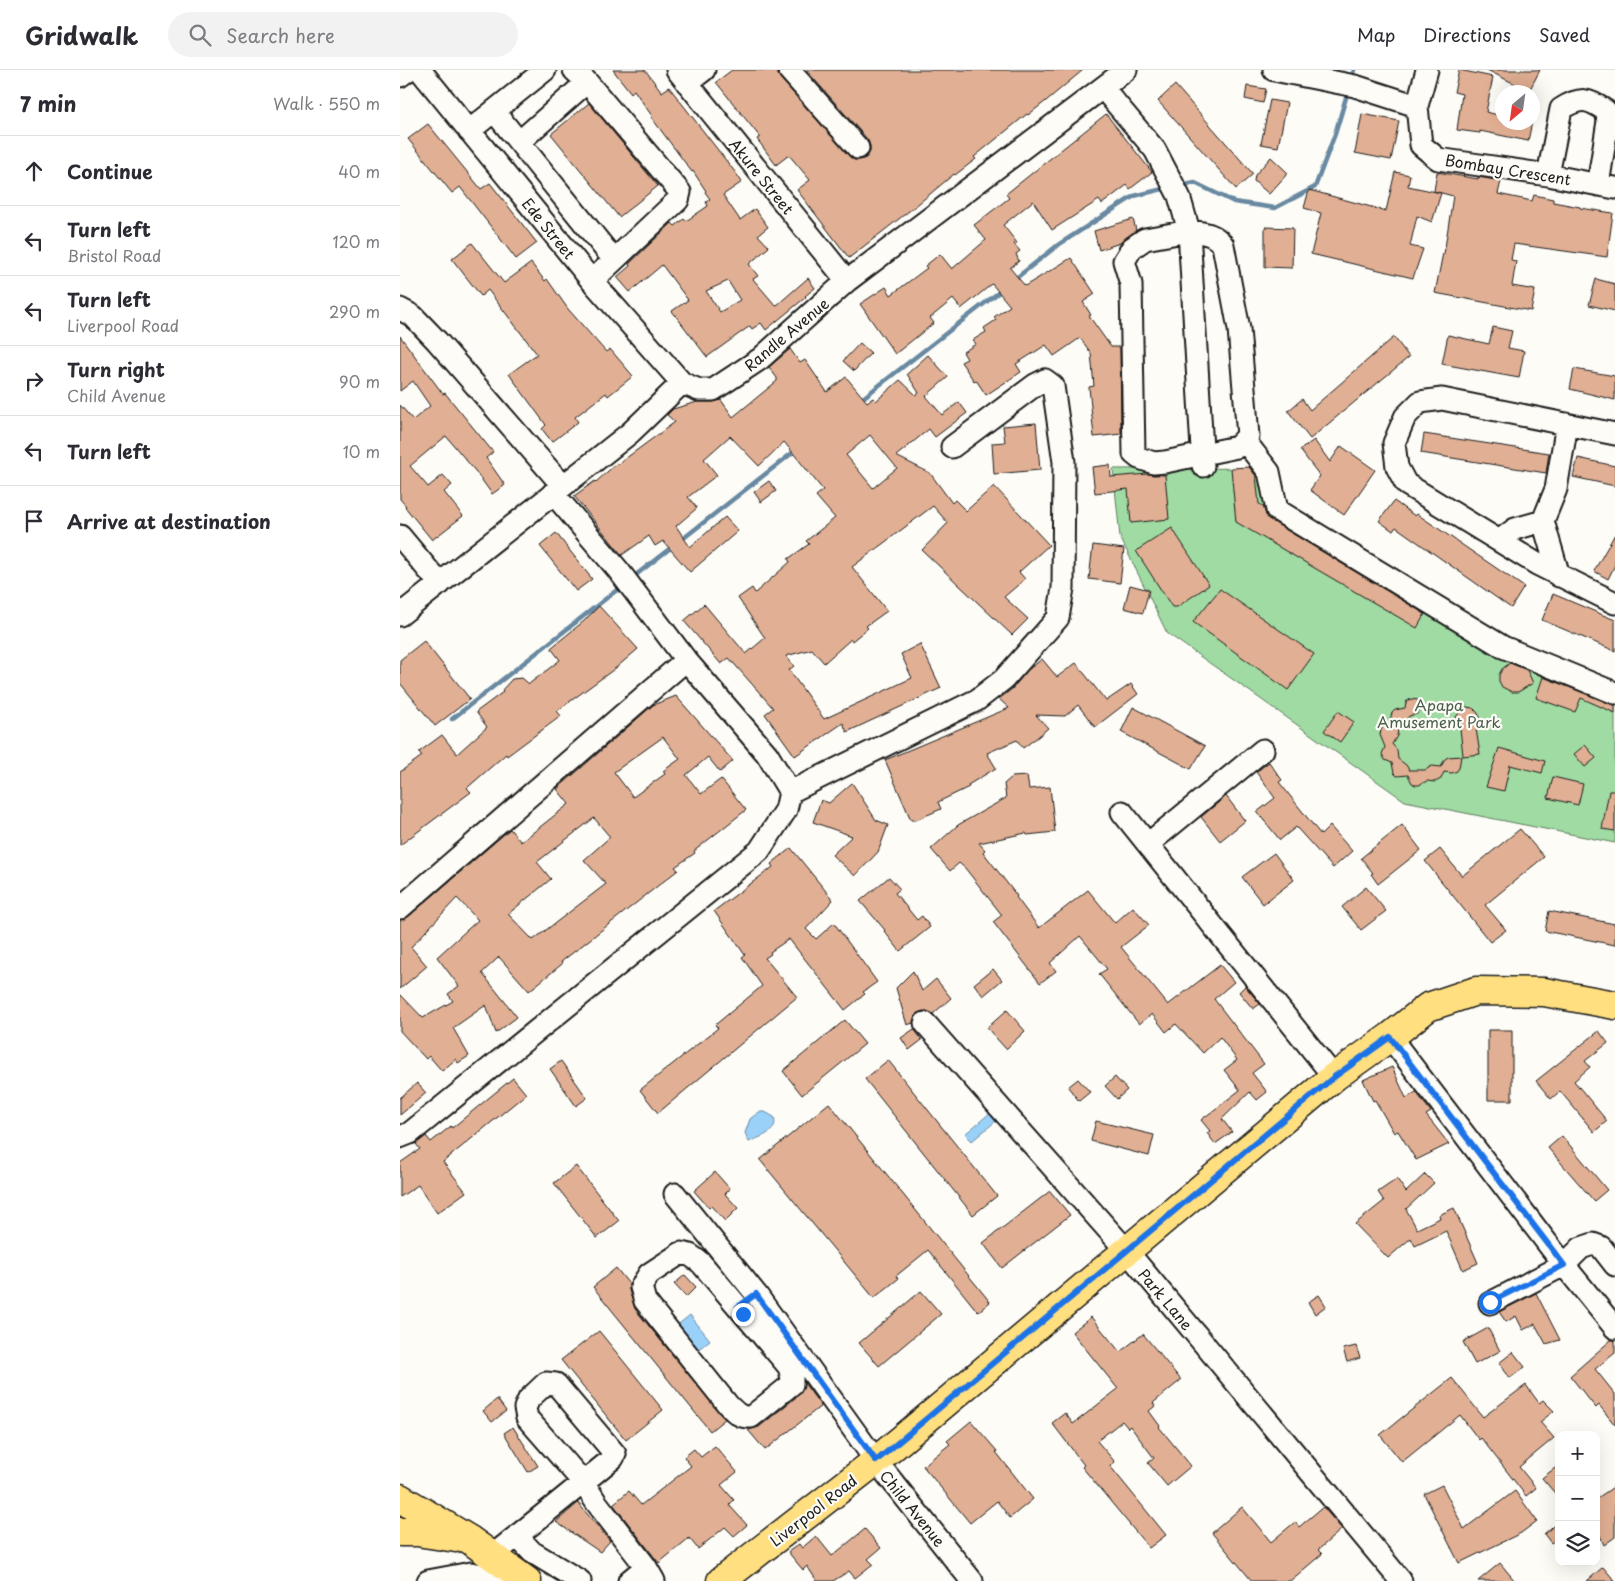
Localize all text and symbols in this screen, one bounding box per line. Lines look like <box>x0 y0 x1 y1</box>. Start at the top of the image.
search box <box>168 12 518 57</box>
text: Gridwalk <box>25 17 138 53</box>
icon: search <box>186 21 214 49</box>
text: Search here <box>226 21 335 49</box>
text: Map <box>1357 21 1395 48</box>
text: Directions <box>1423 21 1511 48</box>
text: Saved <box>1539 21 1590 48</box>
north arrow <box>1495 85 1540 130</box>
text: 7 min <box>20 87 76 119</box>
text: Walk · 550 m <box>273 91 380 115</box>
street label: Akure Street <box>724 133 800 219</box>
street label: Bombay Crescent <box>1443 148 1573 190</box>
icon: ahead <box>20 157 48 185</box>
text: Continue <box>67 157 153 185</box>
text: 40 m <box>338 159 380 183</box>
street label: Ede Street <box>517 192 581 264</box>
text: Turn left <box>67 215 151 243</box>
icon: left <box>20 227 48 255</box>
text: 120 m <box>333 229 380 253</box>
text: Bristol Road <box>67 243 161 267</box>
text: Turn left <box>67 285 151 313</box>
street label: Randle Avenue <box>739 292 833 376</box>
icon: left <box>20 297 48 325</box>
text: 290 m <box>329 299 380 323</box>
text: Liverpool Road <box>67 313 179 337</box>
text: Turn right <box>67 355 165 383</box>
icon: right <box>20 367 48 395</box>
text: 90 m <box>339 369 380 393</box>
text: Child Avenue <box>67 383 166 407</box>
icon: left <box>20 437 48 465</box>
text: Turn left <box>67 437 151 465</box>
text: 10 m <box>343 439 380 463</box>
icon: arrive <box>20 507 48 535</box>
text: Arrive at destination <box>67 507 271 535</box>
park label: Apapa Amusement Park <box>1377 693 1501 733</box>
street label: Park Lane <box>1133 1263 1199 1335</box>
route start <box>1479 1291 1502 1314</box>
route end <box>732 1303 755 1326</box>
map controls <box>1555 1431 1600 1566</box>
button: + <box>1555 1431 1600 1476</box>
street label: Child Avenue <box>875 1465 951 1551</box>
street label: Liverpool Road <box>764 1469 862 1551</box>
button: − <box>1555 1476 1600 1521</box>
button: layers <box>1555 1521 1600 1566</box>

